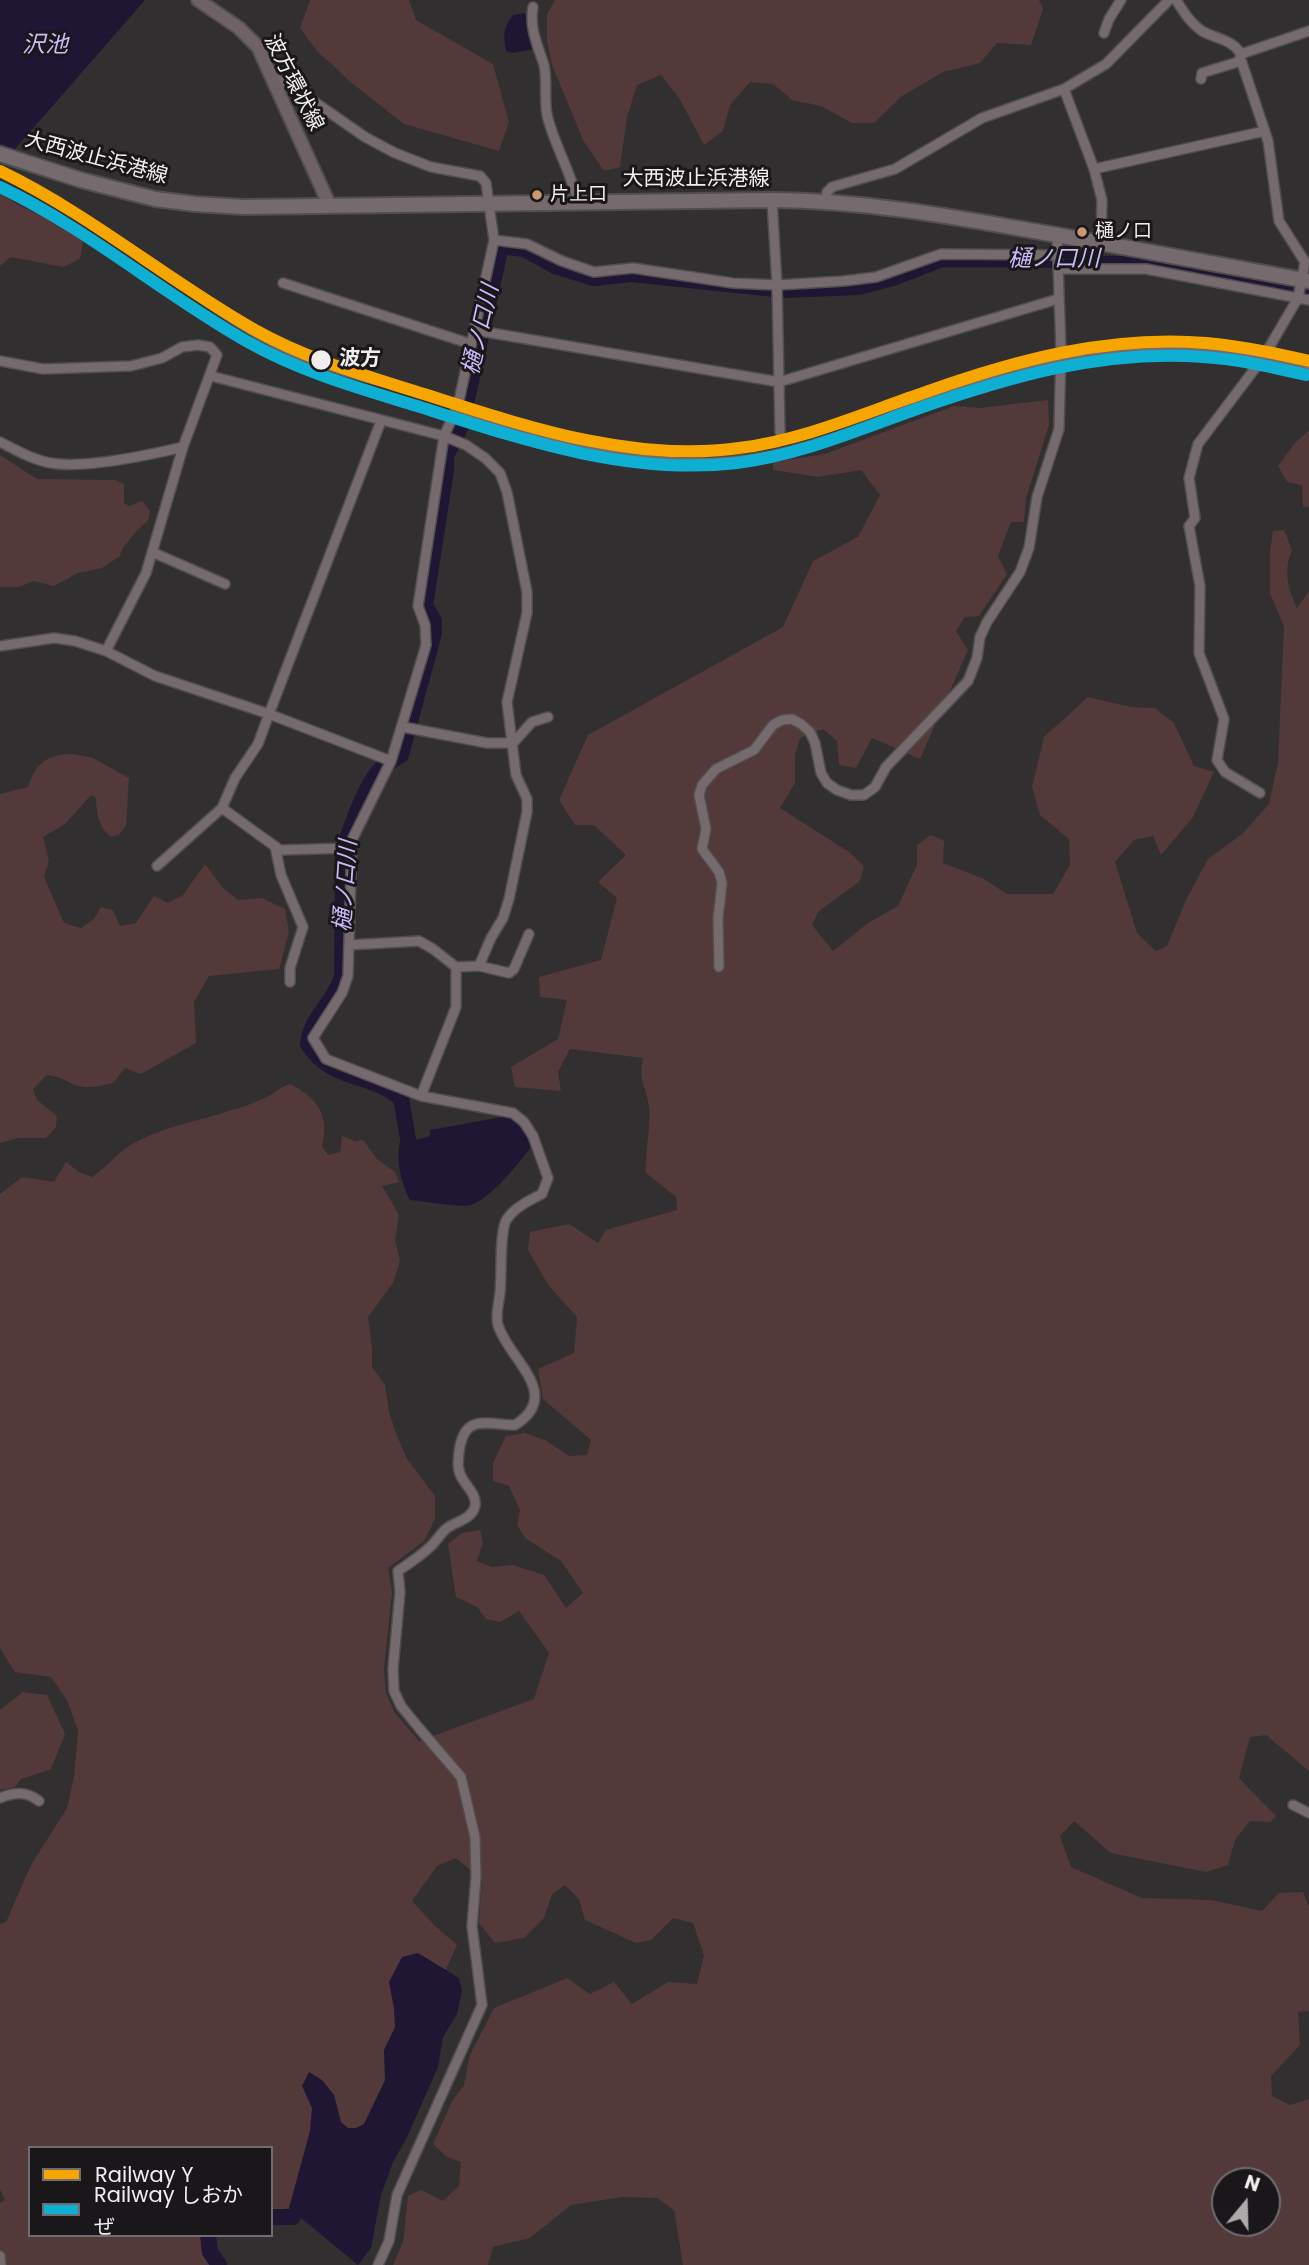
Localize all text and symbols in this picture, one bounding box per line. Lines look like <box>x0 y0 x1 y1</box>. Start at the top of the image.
street label: 波方環状線 <box>258 31 328 135</box>
water label: 沢池 <box>22 32 68 60</box>
street label: 大西波止浜港線 <box>22 128 170 190</box>
street label: 大西波止浜港線 <box>623 167 769 193</box>
place label: 片上口 <box>550 184 607 206</box>
marker: 片上口 <box>530 188 544 202</box>
place label: 樋ノ口 <box>1095 221 1152 243</box>
marker: 樋ノ口 <box>1075 225 1089 239</box>
water label: 樋ノ口川 <box>1008 246 1100 274</box>
water label: 樋ノ口川 <box>458 282 506 378</box>
place label: 波方 <box>339 347 381 373</box>
marker: 波方 <box>309 348 333 372</box>
water label: 樋ノ口川 <box>330 839 364 933</box>
legend <box>28 2146 273 2237</box>
text: Railway Y <box>95 2160 193 2189</box>
north arrow <box>1211 2167 1281 2237</box>
text: N <box>1241 2168 1263 2199</box>
text: Railway しおかぜ <box>94 2180 243 2241</box>

